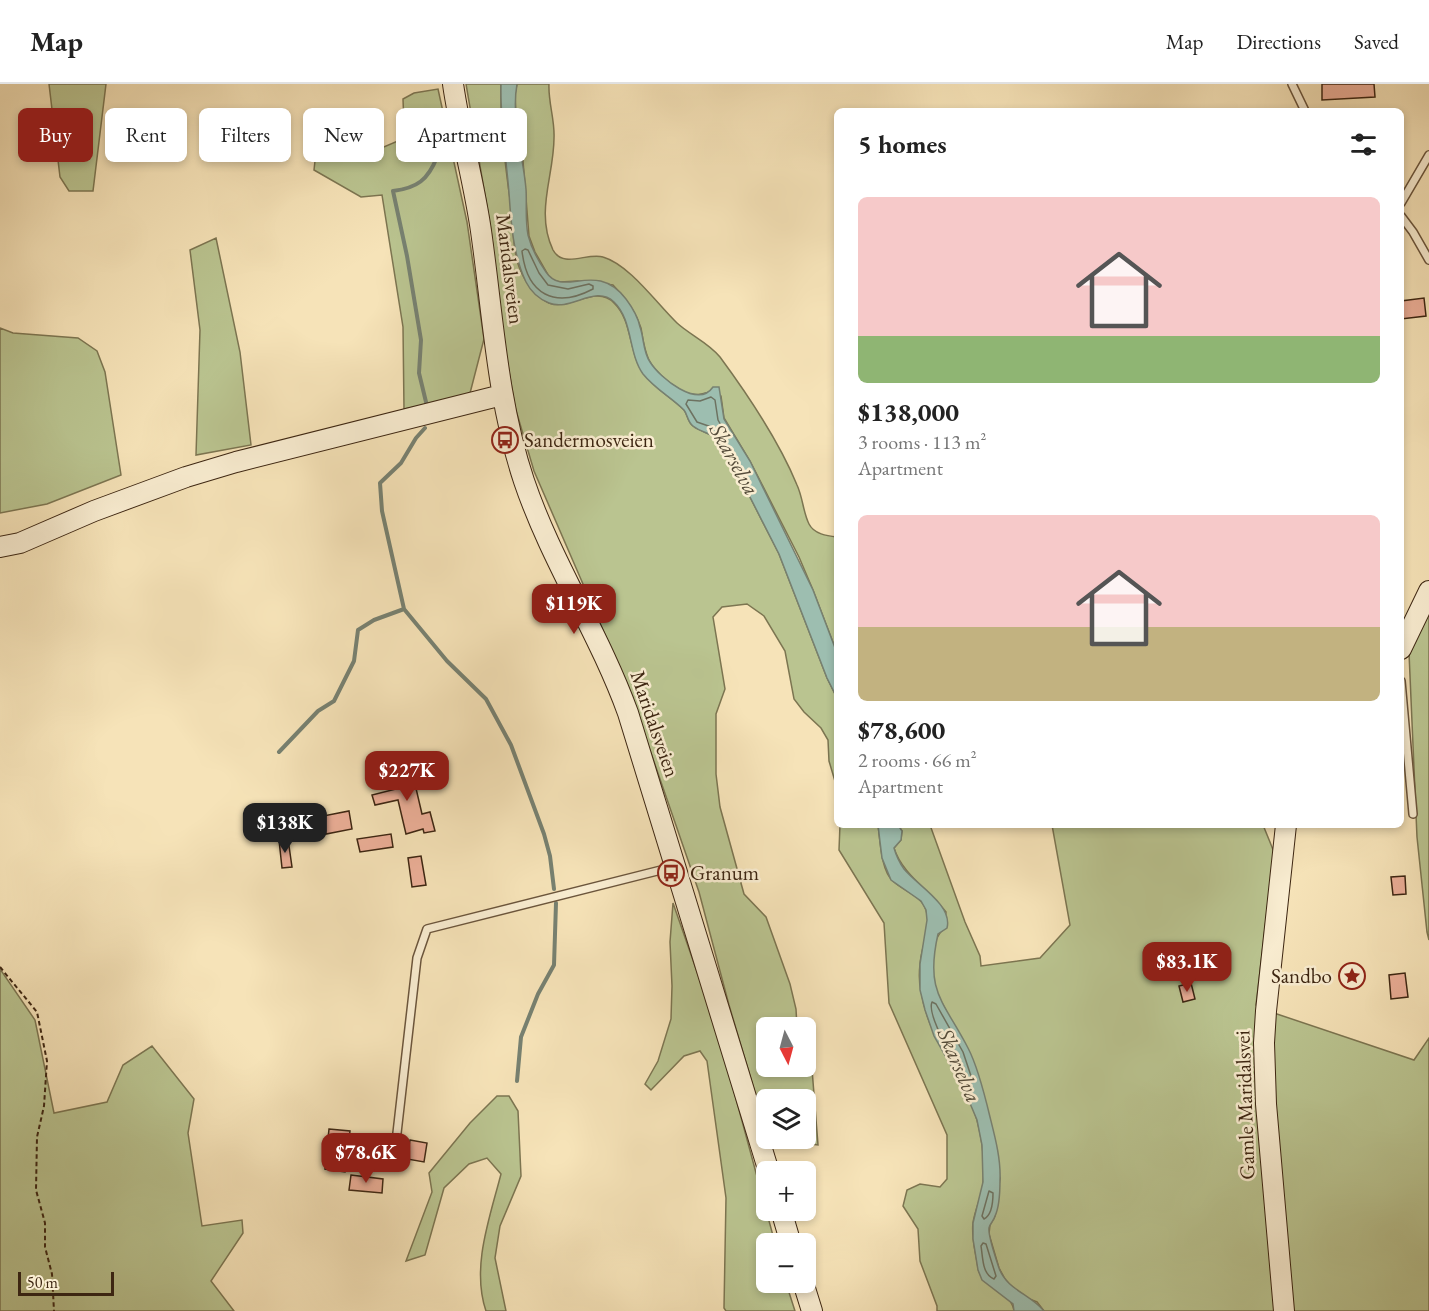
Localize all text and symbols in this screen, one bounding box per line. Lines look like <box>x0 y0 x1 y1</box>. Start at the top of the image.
text: Map <box>30 23 83 59</box>
text: Map <box>1166 28 1203 55</box>
text: Directions <box>1236 28 1321 55</box>
text: Saved <box>1354 28 1399 55</box>
chip: Buy <box>18 108 93 162</box>
chip: Rent <box>105 108 187 162</box>
chip: Filters <box>199 108 291 162</box>
chip: New <box>303 108 384 162</box>
chip: Apartment <box>396 108 527 162</box>
text: 5 homes <box>858 127 947 161</box>
icon: filters <box>1347 128 1380 161</box>
street label: Maridalsveien <box>490 212 531 326</box>
icon: home <box>1065 236 1173 344</box>
text: $138,000 <box>858 395 959 429</box>
water label: Skarselva <box>702 417 766 500</box>
bus stop icon: Sandermosveien <box>490 425 520 455</box>
place label: Sandermosveien <box>524 426 654 453</box>
text: 3 rooms · 113 m² <box>858 429 986 455</box>
text: Apartment <box>858 455 943 481</box>
icon: home <box>1065 554 1173 662</box>
pin: $119K <box>532 584 616 635</box>
text: $119K <box>546 590 602 616</box>
street label: Maridalsveien <box>625 667 686 781</box>
text: $78,600 <box>858 713 945 747</box>
text: 2 rooms · 66 m² <box>858 747 977 773</box>
pin: $227K <box>365 751 449 802</box>
text: $227K <box>379 757 435 783</box>
text: Apartment <box>858 773 943 799</box>
pin: $138K <box>243 803 327 854</box>
text: $138K <box>257 809 313 835</box>
bus stop icon: Granum <box>656 858 686 888</box>
place label: Granum <box>690 859 759 886</box>
pin: $83.1K <box>1138 942 1236 993</box>
text: $83.1K <box>1156 948 1218 974</box>
place icon: Sandbo <box>1337 961 1367 991</box>
place label: Sandbo <box>1271 962 1332 989</box>
north arrow <box>756 1017 816 1077</box>
map controls <box>756 1017 816 1293</box>
water label: Skarselva <box>931 1023 988 1107</box>
street label: Gamle Maridalsvei <box>1228 1030 1261 1180</box>
button: layers <box>756 1089 816 1149</box>
pin: $78.6K <box>317 1133 415 1184</box>
text: $78.6K <box>335 1139 397 1165</box>
button: + <box>756 1161 816 1221</box>
button: − <box>756 1233 816 1293</box>
scale bar <box>18 1269 114 1296</box>
text: 50 m <box>27 1272 58 1293</box>

